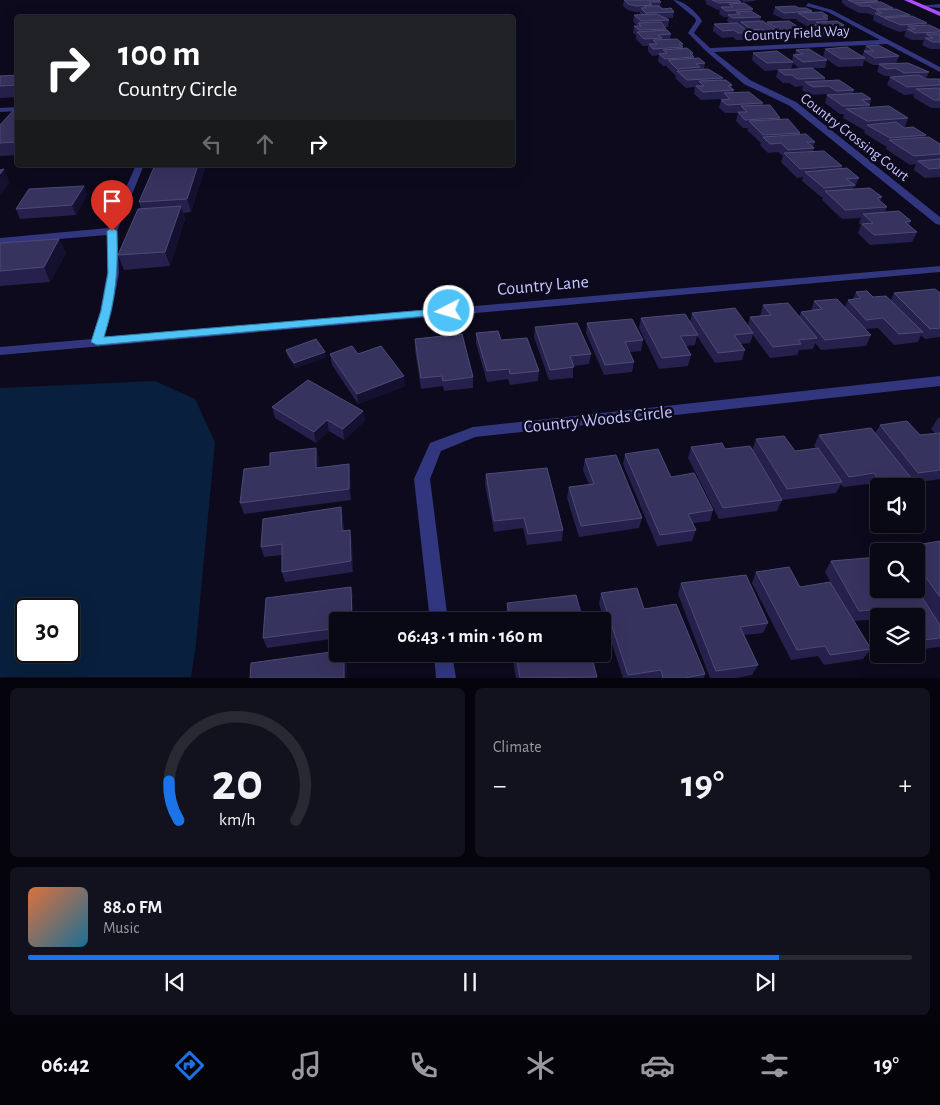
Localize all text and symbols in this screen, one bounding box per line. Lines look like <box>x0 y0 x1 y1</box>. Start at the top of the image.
street label: Country Field Way <box>744 23 851 44</box>
icon: right <box>35 35 100 100</box>
text: 100 m <box>118 37 201 72</box>
text: Country Circle <box>118 78 237 100</box>
street label: Country Crossing Court <box>798 91 912 184</box>
icon: left <box>198 130 226 158</box>
icon: ahead <box>251 130 279 158</box>
icon: right <box>304 130 332 158</box>
pin <box>91 180 133 231</box>
icon: arrive <box>98 187 126 215</box>
street label: Country Lane <box>497 273 590 299</box>
position arrow <box>422 284 474 336</box>
street label: Country Woods Circle <box>523 403 673 437</box>
map controls <box>870 478 925 663</box>
button: sound <box>870 478 925 533</box>
button: search <box>870 543 925 598</box>
speed limit sign: 30 <box>15 598 80 663</box>
button: layers <box>870 608 925 663</box>
text: 06:43 · 1 min · 160 m <box>397 627 543 646</box>
text: Climate <box>493 739 542 755</box>
text: 20 <box>212 757 263 809</box>
text: 19° <box>681 766 724 804</box>
text: − <box>493 772 506 800</box>
text: + <box>899 772 912 800</box>
text: km/h <box>219 811 256 829</box>
text: 88.0 FM <box>103 898 162 917</box>
text: Music <box>103 920 139 936</box>
icon: previous <box>161 968 189 996</box>
icon: pause <box>456 968 484 996</box>
icon: next <box>751 968 779 996</box>
icon: directions <box>172 1048 207 1083</box>
icon: music <box>289 1048 324 1083</box>
icon: phone <box>406 1048 441 1083</box>
icon: climate <box>523 1048 558 1083</box>
icon: car <box>640 1048 675 1083</box>
icon: filters <box>757 1048 792 1083</box>
text: 06:42 <box>41 1054 90 1076</box>
text: 19° <box>874 1054 899 1076</box>

